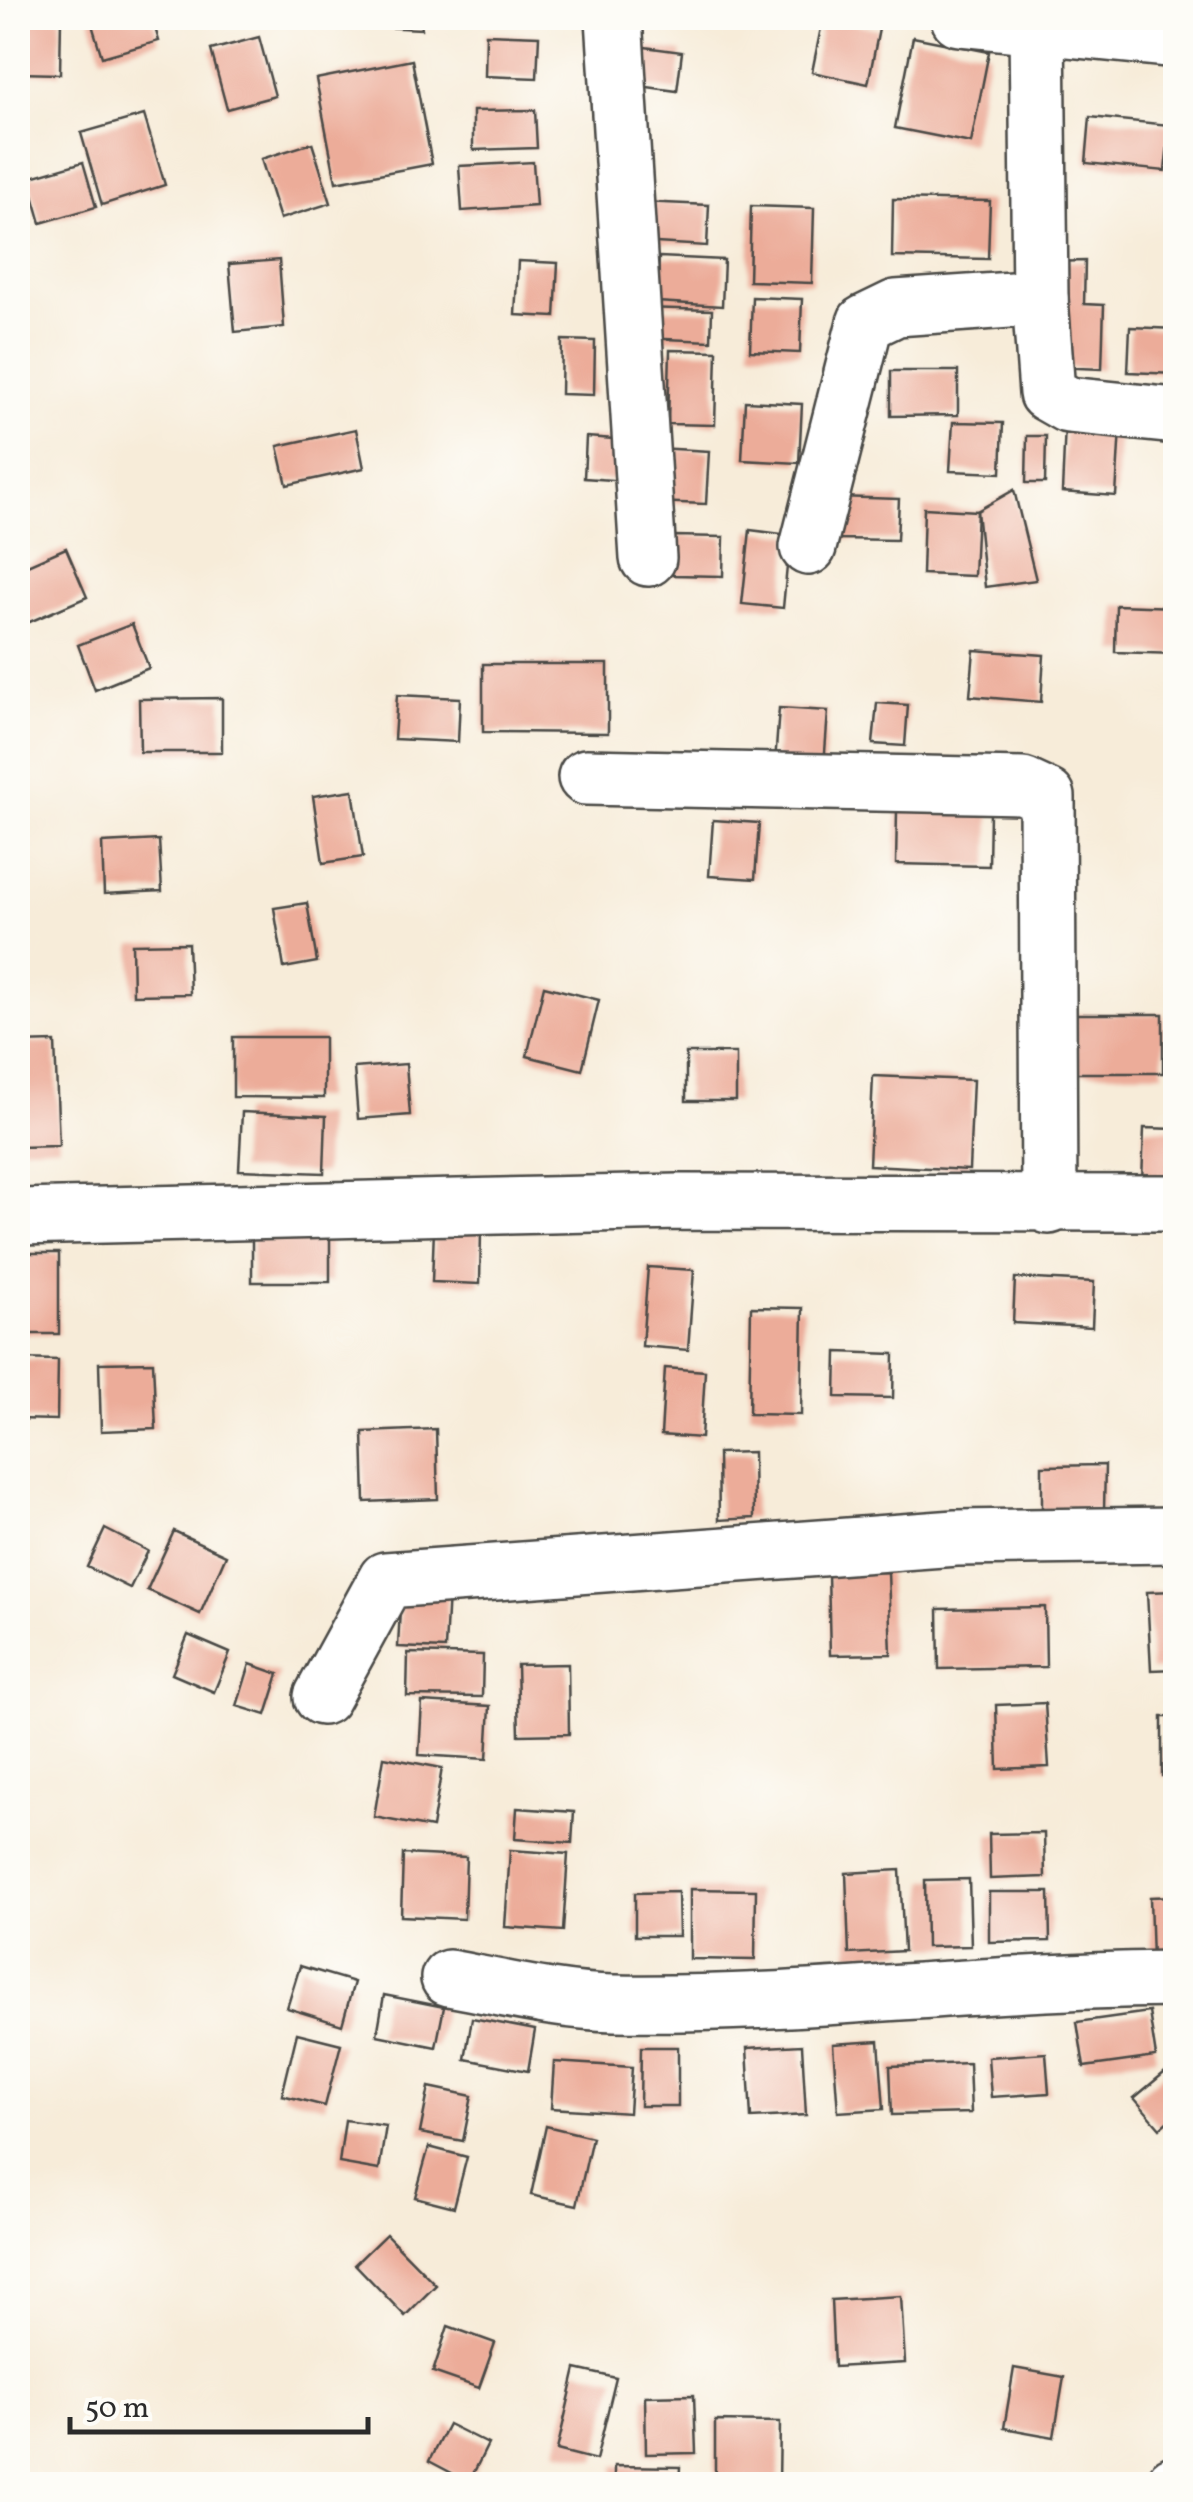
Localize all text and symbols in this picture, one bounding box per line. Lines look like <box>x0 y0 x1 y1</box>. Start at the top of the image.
scale bar <box>70 2372 368 2434</box>
text: 50 m <box>85 2388 149 2430</box>

